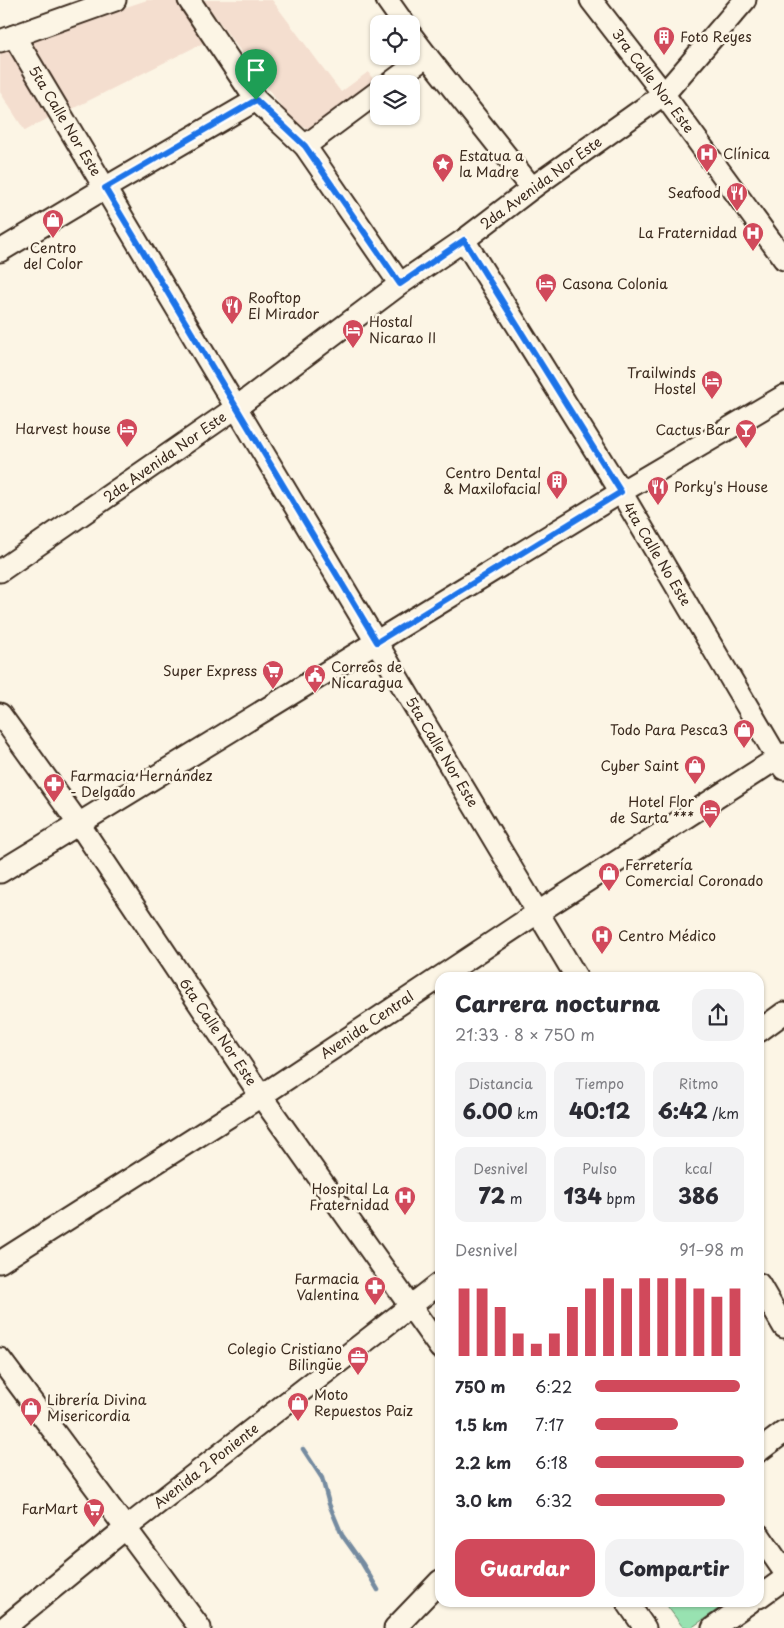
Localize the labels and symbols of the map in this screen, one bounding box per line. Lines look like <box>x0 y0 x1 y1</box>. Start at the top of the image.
street label: 3ra Calle Nor Este <box>607 24 700 137</box>
building icon: Foto Reyes <box>652 25 676 56</box>
place label: Foto Reyes <box>680 26 752 47</box>
pin <box>235 49 277 100</box>
street label: 5ta Calle Nor Este <box>24 61 107 180</box>
street label: 2da Avenida Nor Este <box>476 131 606 234</box>
hospital icon: Clínica <box>695 142 719 173</box>
place label: Clínica <box>723 143 770 164</box>
place label: Estatua a la Madre <box>459 145 524 182</box>
place icon: Estatua a la Madre <box>431 152 455 183</box>
restaurant icon: Seafood <box>725 181 749 212</box>
place label: Seafood <box>668 182 721 203</box>
shop icon: Centro del Color <box>41 208 65 239</box>
hospital icon: La Fraternidad <box>741 221 765 252</box>
place label: La Fraternidad <box>638 222 737 243</box>
place label: Centro del Color <box>23 237 83 274</box>
hotel icon: Casona Colonia <box>534 272 558 303</box>
place label: Casona Colonia <box>562 273 668 294</box>
place label: Rooftop El Mirador <box>248 287 319 324</box>
restaurant icon: Rooftop El Mirador <box>220 294 244 325</box>
place label: Hostal Nicarao II <box>369 311 436 348</box>
hotel icon: Hostal Nicarao II <box>341 318 365 349</box>
place label: Trailwinds Hostel <box>627 362 696 399</box>
hotel icon: Trailwinds Hostel <box>700 369 724 400</box>
street label: 2da Avenida Nor Este <box>99 406 231 507</box>
hotel icon: Harvest house <box>115 417 139 448</box>
place label: Harvest house <box>15 418 111 439</box>
bar icon: Cactus Bar <box>734 418 758 449</box>
place label: Cactus Bar <box>655 419 731 440</box>
place label: Centro Dental & Maxilofacial <box>443 462 541 499</box>
building icon: Centro Dental & Maxilofacial <box>545 469 569 500</box>
restaurant icon: Porky's House <box>646 475 670 506</box>
place label: Porky's House <box>674 476 769 497</box>
street label: 4ta Calle No Este <box>618 498 697 610</box>
place label: Correos de Nicaragua <box>331 656 403 693</box>
supermarket icon: Super Express <box>261 659 285 690</box>
place label: Super Express <box>163 660 257 681</box>
public building icon: Correos de Nicaragua <box>303 663 327 694</box>
street label: 5ta Calle Nor Este <box>401 692 484 811</box>
shop icon: Todo Para Pesca3 <box>732 718 756 749</box>
place label: Todo Para Pesca3 <box>610 719 728 740</box>
shop icon: Cyber Saint <box>683 754 707 785</box>
place label: Cyber Saint <box>600 755 679 776</box>
place label: Farmacia Hernández - Delgado <box>70 765 213 802</box>
pharmacy icon: Farmacia Hernández - Delgado <box>42 772 66 803</box>
place label: Hotel Flor de Sarta *** <box>610 791 694 828</box>
hotel icon: Hotel Flor de Sarta *** <box>698 798 722 829</box>
place label: Ferretería Comercial Coronado <box>625 854 763 891</box>
shop icon: Ferretería Comercial Coronado <box>597 861 621 892</box>
hospital icon: Centro Médico <box>590 924 614 955</box>
place label: Centro Médico <box>618 925 716 946</box>
street label: 6ta Calle Nor Este <box>175 974 262 1090</box>
street label: Avenida Central <box>316 985 418 1064</box>
place label: Hospital La Fraternidad <box>309 1178 389 1215</box>
hospital icon: Hospital La Fraternidad <box>393 1185 417 1216</box>
place label: Farmacia Valentina <box>294 1268 359 1305</box>
pharmacy icon: Farmacia Valentina <box>363 1275 387 1306</box>
place label: Colegio Cristiano Bilingüe <box>227 1338 342 1375</box>
office icon: Colegio Cristiano Bilingüe <box>346 1345 370 1376</box>
place label: Moto Repuestos Paiz <box>314 1384 413 1421</box>
place label: Librería Divina Misericordia <box>47 1389 147 1426</box>
shop icon: Moto Repuestos Paiz <box>286 1391 310 1422</box>
shop icon: Librería Divina Misericordia <box>19 1396 43 1427</box>
street label: Avenida 2 Poniente <box>149 1418 263 1513</box>
supermarket icon: FarMart <box>82 1497 106 1528</box>
place label: FarMart <box>22 1498 78 1519</box>

